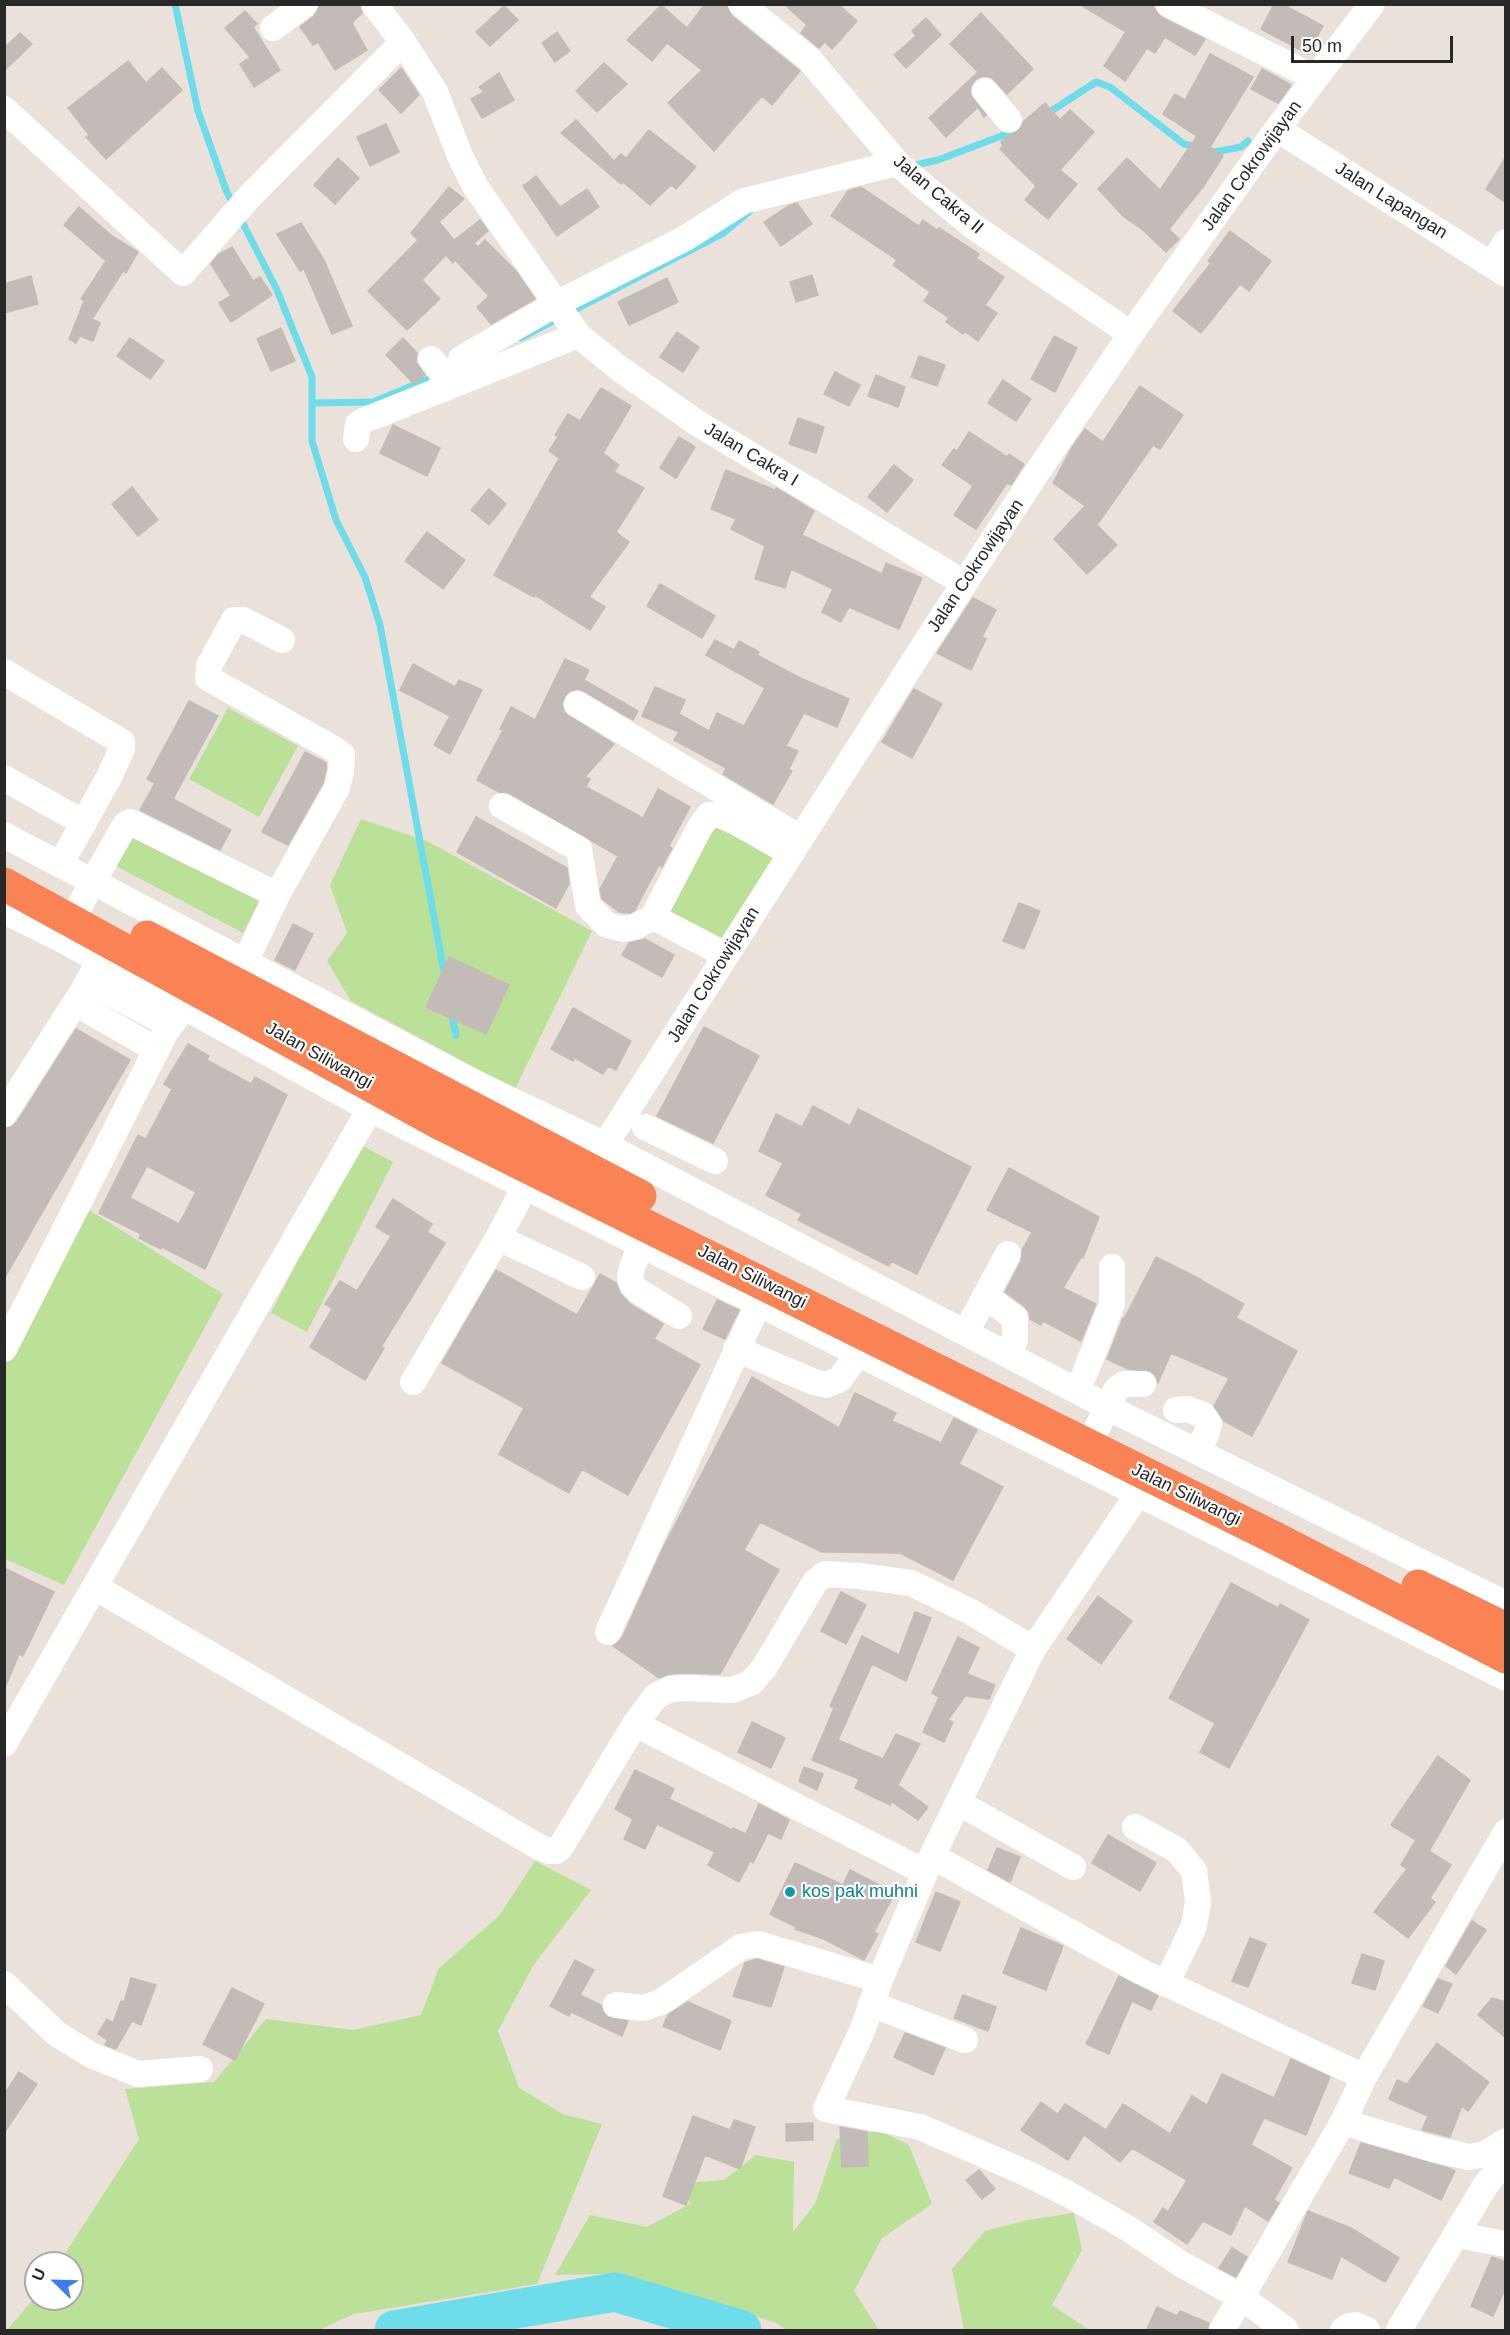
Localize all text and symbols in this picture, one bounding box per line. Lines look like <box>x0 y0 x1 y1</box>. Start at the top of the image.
scale bar <box>1294 24 1456 62</box>
text: 50 m <box>1302 36 1342 56</box>
street label: Jalan Cokrowijayan <box>1197 97 1307 235</box>
street label: Jalan Cakra II <box>889 151 987 239</box>
street label: Jalan Lapangan <box>1331 158 1451 244</box>
street label: Jalan Cakra I <box>700 418 802 492</box>
street label: Jalan Cokrowijayan <box>923 495 1029 637</box>
street label: Jalan Cokrowijayan <box>663 903 765 1047</box>
street label: Jalan Siliwangi <box>262 1018 376 1094</box>
street label: Jalan Siliwangi <box>694 1240 810 1314</box>
street label: Jalan Siliwangi <box>1128 1459 1244 1531</box>
place label: kos pak muhni <box>802 1881 918 1903</box>
marker: kos pak muhni <box>783 1885 797 1899</box>
north arrow <box>24 2251 84 2311</box>
text: U <box>29 2266 49 2283</box>

